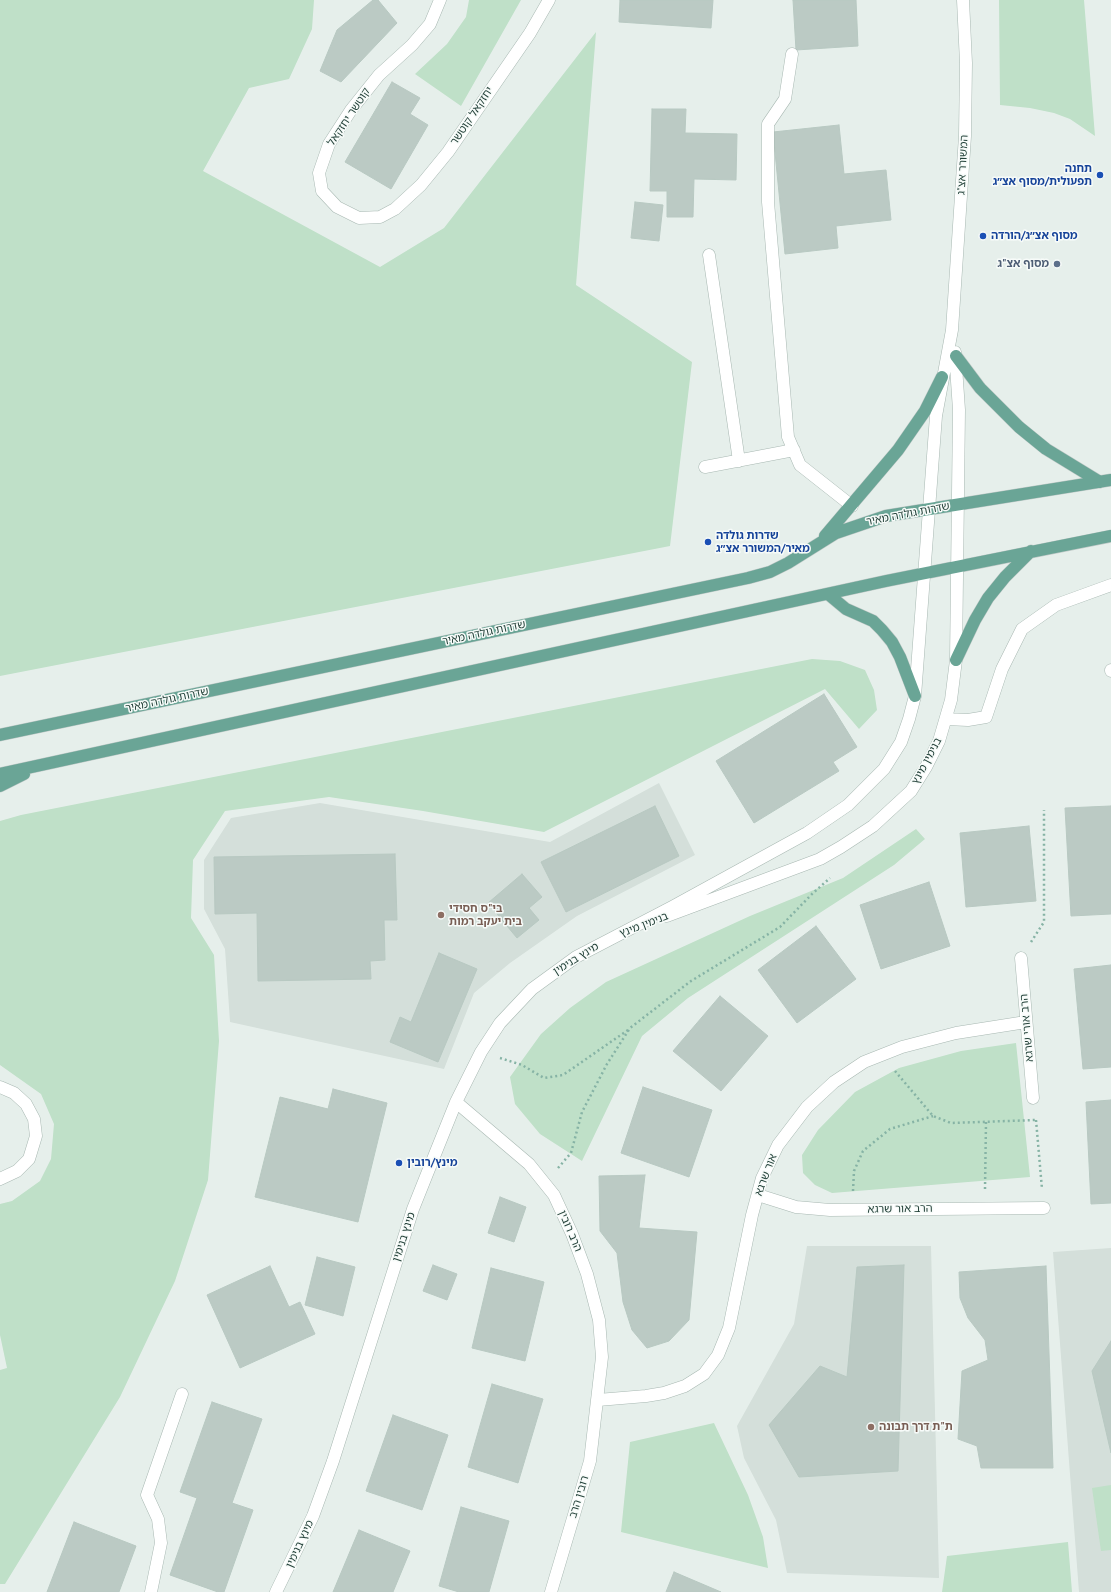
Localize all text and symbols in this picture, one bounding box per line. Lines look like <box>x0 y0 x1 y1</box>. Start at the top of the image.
street label: יחזקאל קוטשר <box>448 84 496 148</box>
street label: קוטשר יחזקאל <box>325 85 373 149</box>
street label: המשורר אצ"ג <box>955 134 971 196</box>
place label: תחנה תפעולית/מסוף אצ״ג <box>993 162 1092 188</box>
marker: תחנה תפעולית/מסוף אצ״ג <box>1095 170 1105 180</box>
place label: מסוף אצ״ג/הורדה <box>991 229 1077 243</box>
marker: מסוף אצ״ג/הורדה <box>978 231 988 241</box>
place label: מסוף אצ"ג <box>997 257 1049 271</box>
marker: מסוף אצ"ג <box>1052 259 1062 269</box>
street label: שדרות גולדה מאיר <box>865 499 951 529</box>
place label: שדרות גולדה מאיר/המשורר אצ״ג <box>716 529 810 555</box>
marker: שדרות גולדה מאיר/המשורר אצ״ג <box>703 537 713 547</box>
street label: שדרות גולדה מאיר <box>441 618 527 648</box>
street label: שדרות גולדה מאיר <box>124 685 210 715</box>
street label: בנימין מינץ <box>909 735 945 787</box>
place label: בי"ס חסידי בית יעקב רמות <box>449 902 522 928</box>
marker: בי"ס חסידי בית יעקב רמות <box>436 910 446 920</box>
street label: בנימין מינץ <box>618 910 670 940</box>
street label: מינץ בנימין <box>551 940 601 978</box>
street label: הרב אורי שרגא <box>1017 993 1037 1063</box>
street label: אור שרגא <box>752 1152 780 1198</box>
place label: מינץ/רובין <box>407 1156 457 1170</box>
marker: מינץ/רובין <box>394 1158 404 1168</box>
street label: הרב אור שרגא <box>867 1202 933 1216</box>
street label: הרב רובין <box>555 1208 585 1254</box>
street label: מינץ בנימין <box>390 1211 418 1263</box>
place label: ת"ת דרך תבונה <box>879 1420 953 1434</box>
marker: ת"ת דרך תבונה <box>866 1422 876 1432</box>
street label: רובין הרב <box>566 1474 592 1520</box>
street label: מינץ בנימין <box>283 1518 317 1570</box>

